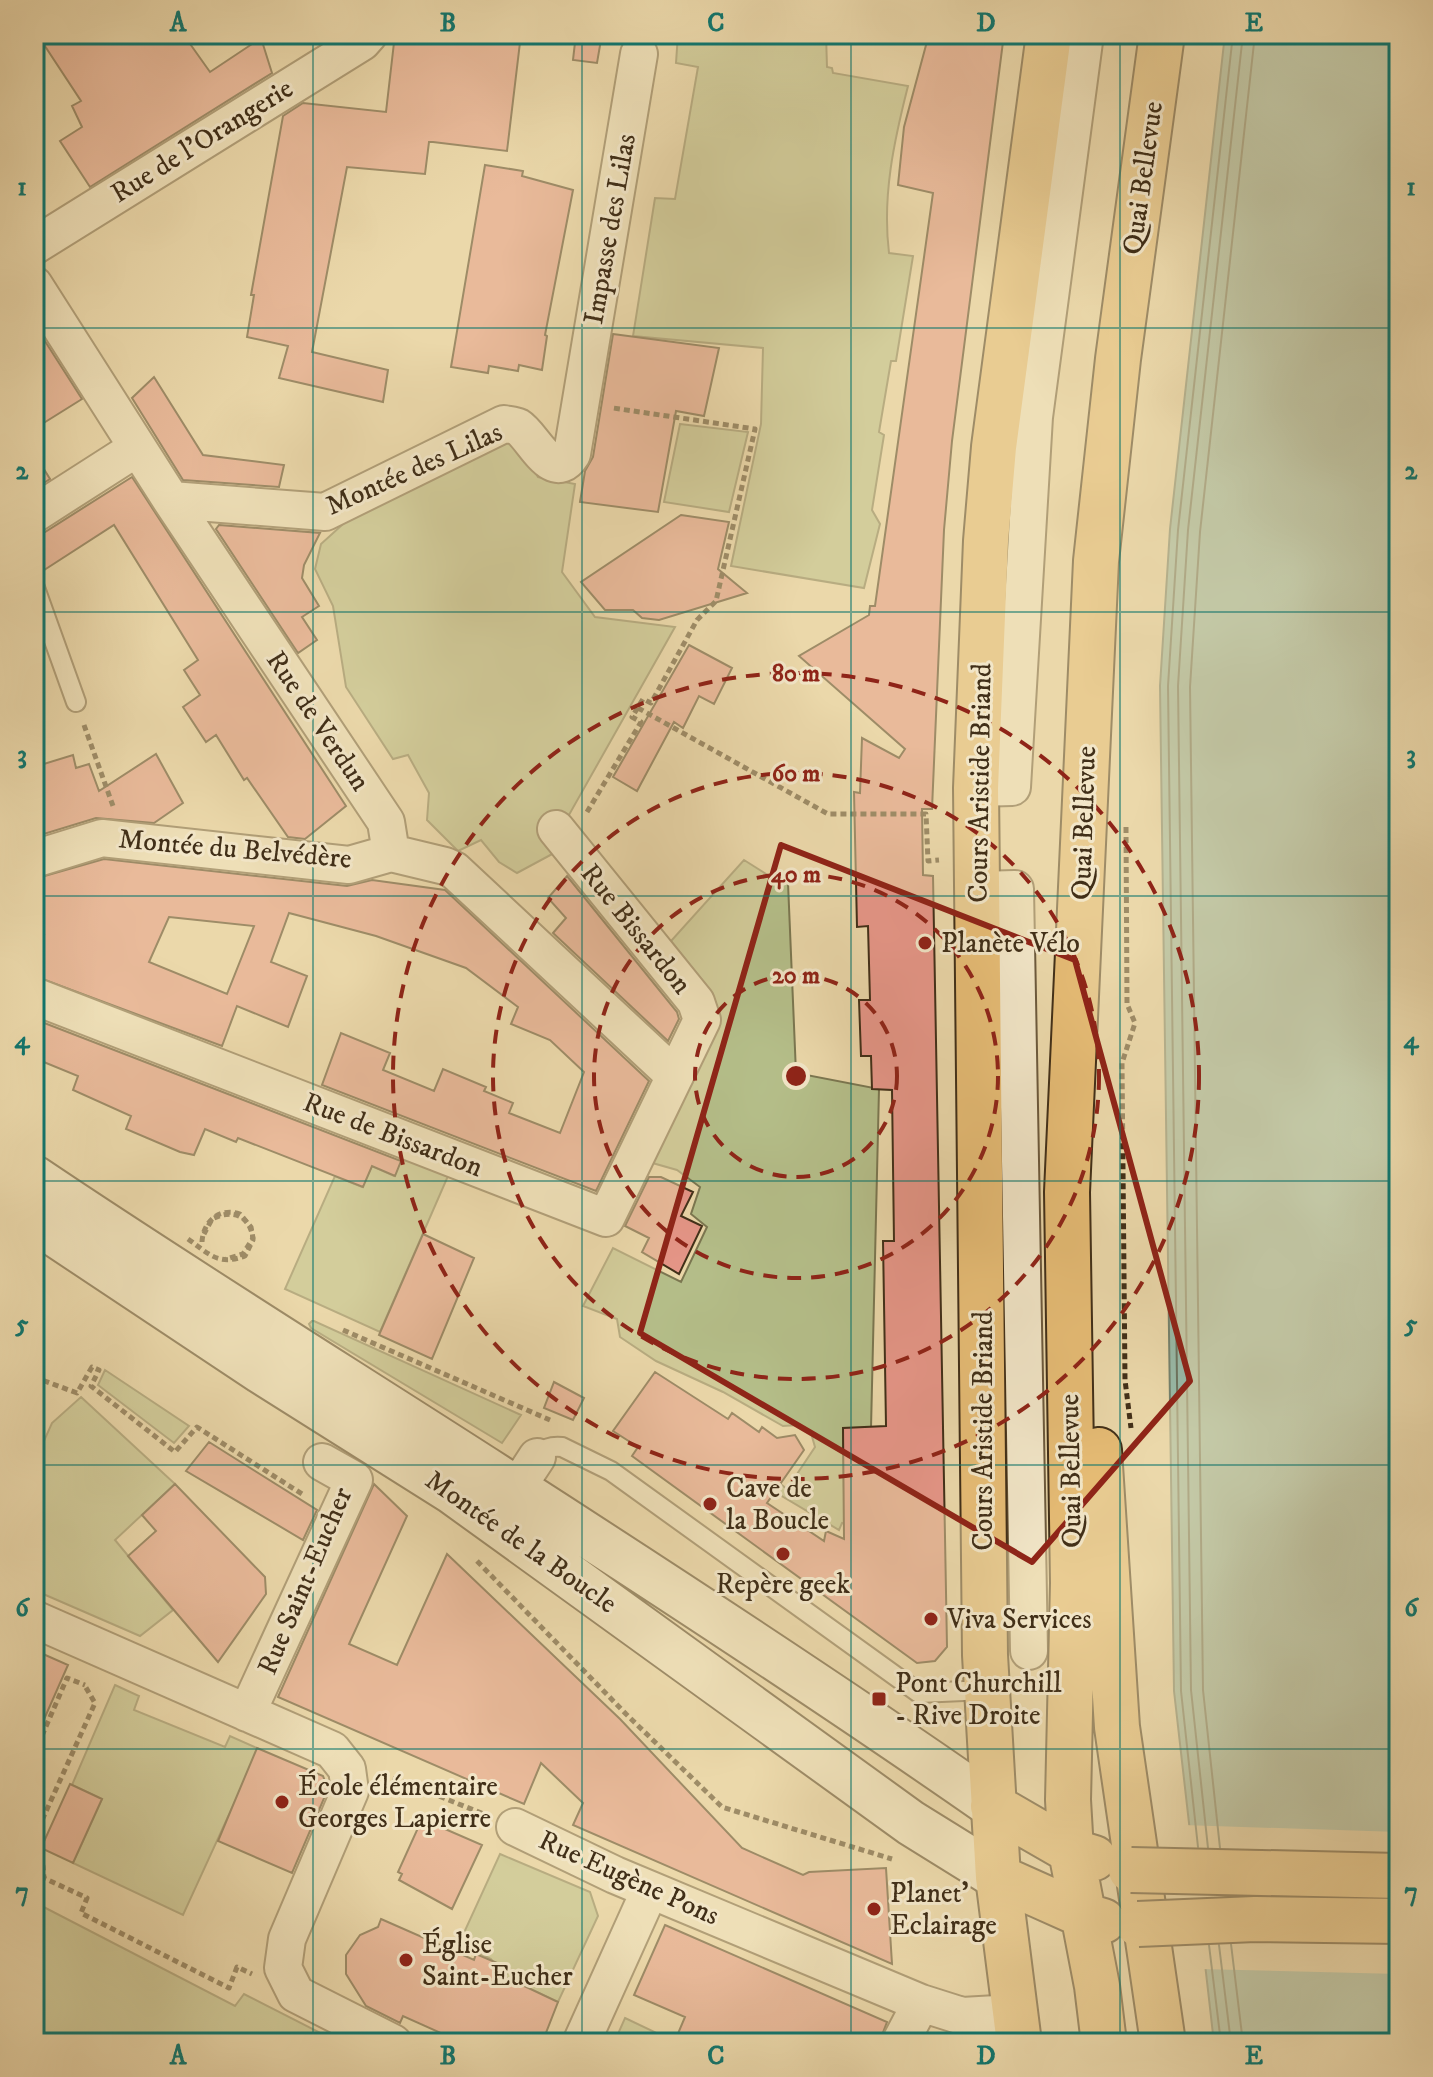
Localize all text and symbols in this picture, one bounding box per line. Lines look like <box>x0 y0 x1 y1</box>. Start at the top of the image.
text: A <box>169 7 188 40</box>
text: B <box>440 7 456 40</box>
text: C <box>707 7 725 40</box>
text: D <box>976 7 996 40</box>
text: E <box>1245 7 1263 40</box>
street label: Rue de l'Orangerie <box>104 71 300 211</box>
street label: Quai Bellevue <box>1115 99 1171 257</box>
street label: Impasse des Lilas <box>576 131 644 327</box>
text: 1 <box>17 171 27 204</box>
text: 1 <box>1406 171 1416 204</box>
street label: Montée des Lilas <box>320 414 508 524</box>
text: 2 <box>16 455 30 488</box>
text: 2 <box>1405 455 1419 488</box>
street label: Rue de Verdun <box>258 644 378 798</box>
text: 80 m <box>772 659 820 689</box>
street label: Cours Aristide Briand <box>960 663 1000 903</box>
text: 3 <box>17 739 27 772</box>
text: 3 <box>1406 739 1416 772</box>
street label: Quai Bellevue <box>1064 745 1104 901</box>
text: 60 m <box>772 759 820 789</box>
street label: Montée du Belvédère <box>117 821 353 877</box>
street label: Rue Bissardon <box>573 857 699 1002</box>
text: 40 m <box>771 860 821 890</box>
place label: Planète Vélo <box>941 926 1080 961</box>
marker: Planète Vélo <box>916 934 934 952</box>
text: 20 m <box>772 961 820 991</box>
text: 4 <box>15 1024 31 1057</box>
text: 4 <box>1404 1024 1420 1057</box>
centre of rings <box>782 1062 810 1090</box>
street label: Rue de Bissardon <box>298 1085 488 1185</box>
text: 5 <box>15 1308 29 1341</box>
text: 5 <box>1404 1308 1418 1341</box>
street label: Cours Aristide Briand <box>966 1311 1001 1551</box>
street label: Quai Bellevue <box>1052 1393 1090 1549</box>
street label: Montée de la Boucle <box>418 1463 624 1621</box>
place label: Cave de la Boucle <box>726 1471 829 1538</box>
street label: Rue Saint-Eucher <box>250 1481 360 1680</box>
marker: Cave de la Boucle <box>701 1495 719 1513</box>
marker: Repère geek <box>774 1545 792 1563</box>
place label: Repère geek <box>716 1567 850 1602</box>
text: 6 <box>15 1592 30 1625</box>
text: 6 <box>1404 1592 1419 1625</box>
place label: Viva Services <box>946 1602 1092 1637</box>
marker: Viva Services <box>922 1610 940 1628</box>
place label: Pont Churchill - Rive Droite <box>895 1666 1062 1733</box>
marker: Pont Churchill - Rive Droite <box>870 1690 888 1708</box>
place label: École élémentaire Georges Lapierre <box>298 1769 498 1836</box>
marker: École élémentaire Georges Lapierre <box>273 1793 291 1811</box>
street label: Rue Eugène Pons <box>533 1823 725 1933</box>
text: 7 <box>15 1876 29 1909</box>
place label: Planet' Eclairage <box>890 1876 997 1943</box>
text: 7 <box>1404 1876 1418 1909</box>
marker: Planet' Eclairage <box>865 1900 883 1918</box>
place label: Église Saint-Eucher <box>422 1927 573 1994</box>
marker: Église Saint-Eucher <box>397 1951 415 1969</box>
text: A <box>169 2040 188 2073</box>
text: B <box>440 2040 456 2073</box>
text: C <box>707 2040 725 2073</box>
text: D <box>976 2040 996 2073</box>
text: E <box>1245 2040 1263 2073</box>

